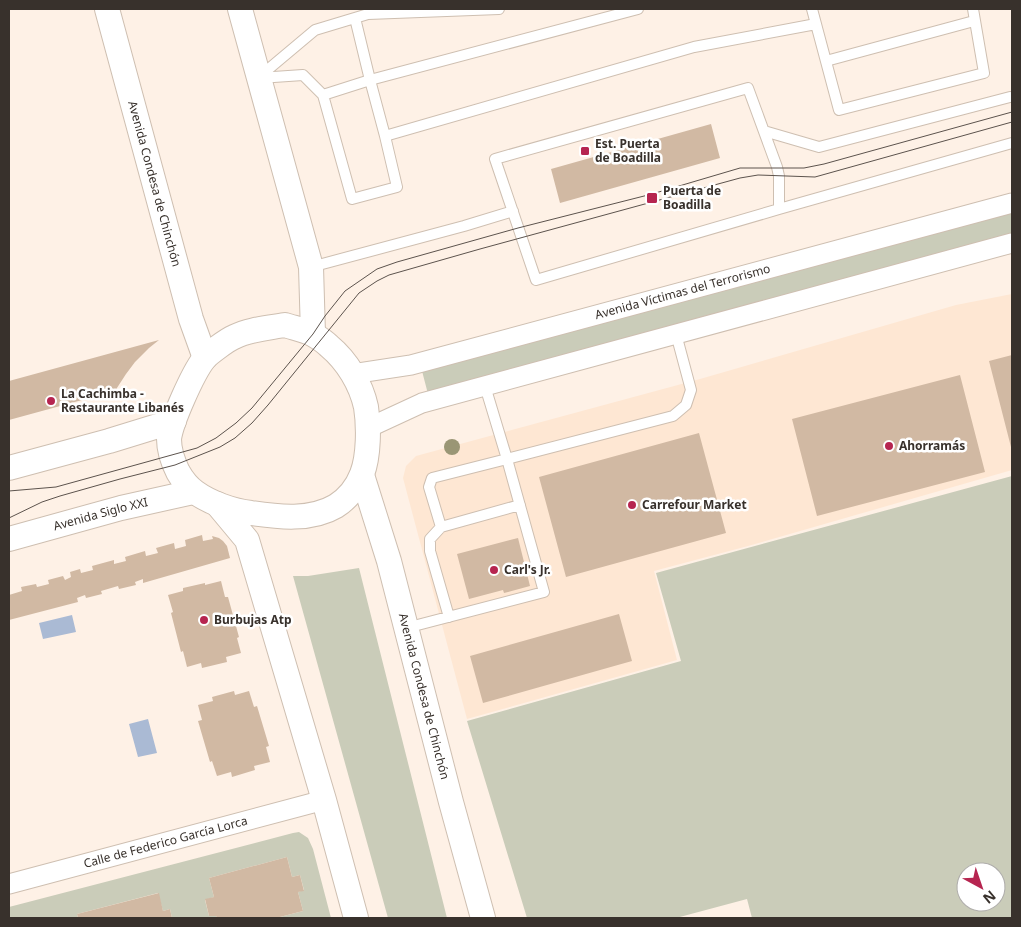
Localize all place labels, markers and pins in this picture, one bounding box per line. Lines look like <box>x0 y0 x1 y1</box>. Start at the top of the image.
place label: Est. Puerta de Boadilla <box>595 135 661 166</box>
marker: Est. Puerta de Boadilla <box>579 145 591 157</box>
place label: Puerta de Boadilla <box>663 182 721 213</box>
marker: Puerta de Boadilla <box>645 191 659 205</box>
place label: La Cachimba - Restaurante Libanés <box>61 385 184 416</box>
marker: La Cachimba - Restaurante Libanés <box>45 395 57 407</box>
place label: Ahorramás <box>899 437 965 454</box>
marker: Ahorramás <box>883 440 895 452</box>
place label: Carrefour Market <box>642 496 747 513</box>
marker: Carrefour Market <box>626 499 638 511</box>
place label: Carl's Jr. <box>504 561 551 578</box>
marker: Carl's Jr. <box>488 564 500 576</box>
place label: Burbujas Atp <box>214 611 292 628</box>
marker: Burbujas Atp <box>198 614 210 626</box>

